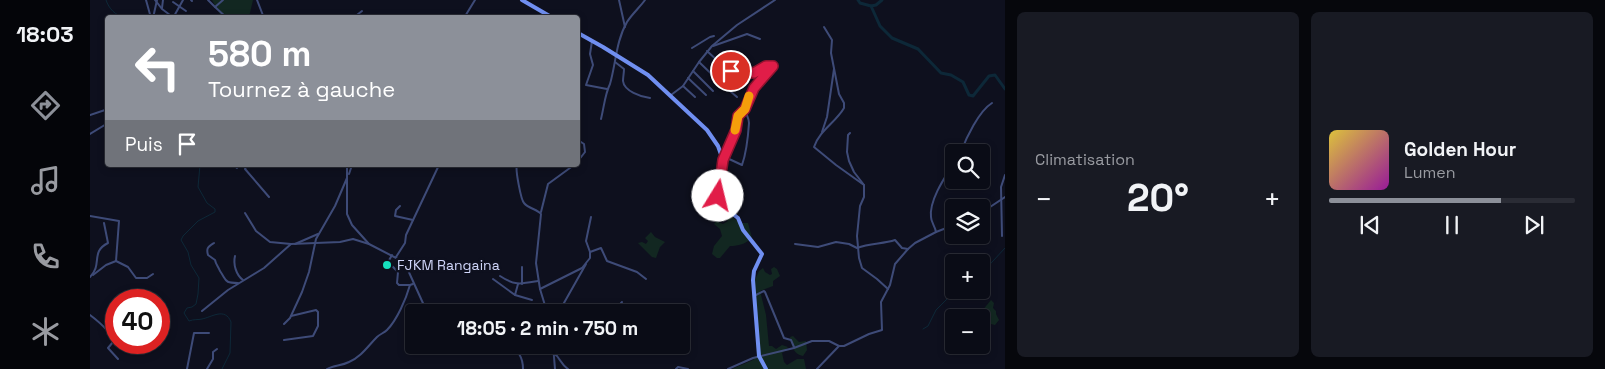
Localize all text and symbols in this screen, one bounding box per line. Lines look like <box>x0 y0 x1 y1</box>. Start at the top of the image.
text: 18:03 <box>16 20 74 48</box>
text: 580 m <box>208 32 311 76</box>
icon: left <box>125 35 190 100</box>
pin <box>710 50 752 92</box>
icon: arrive <box>717 57 745 85</box>
text: Tournez à gauche <box>208 75 395 103</box>
icon: directions <box>28 88 63 123</box>
icon: arrive <box>173 130 201 158</box>
text: Puis <box>125 132 163 157</box>
text: Golden Hour <box>1404 137 1516 162</box>
map controls <box>945 144 990 354</box>
button: search <box>945 144 990 189</box>
text: Climatisation <box>1035 149 1135 170</box>
text: Lumen <box>1404 162 1456 183</box>
icon: music <box>28 163 63 198</box>
position arrow <box>691 169 743 221</box>
text: 20° <box>1127 174 1189 222</box>
text: − <box>1035 181 1052 217</box>
text: + <box>1264 181 1281 217</box>
button: layers <box>945 199 990 244</box>
icon: previous <box>1356 211 1384 239</box>
icon: pause <box>1438 211 1466 239</box>
icon: next <box>1520 211 1548 239</box>
icon: phone <box>28 239 63 274</box>
button: + <box>945 254 990 299</box>
place label: FJKM Rangaina <box>397 256 500 274</box>
marker: FJKM Rangaina <box>381 259 393 271</box>
speed limit sign: 40 <box>105 289 170 354</box>
button: − <box>945 309 990 354</box>
icon: climate <box>28 314 63 349</box>
text: 18:05 · 2 min · 750 m <box>457 316 638 341</box>

